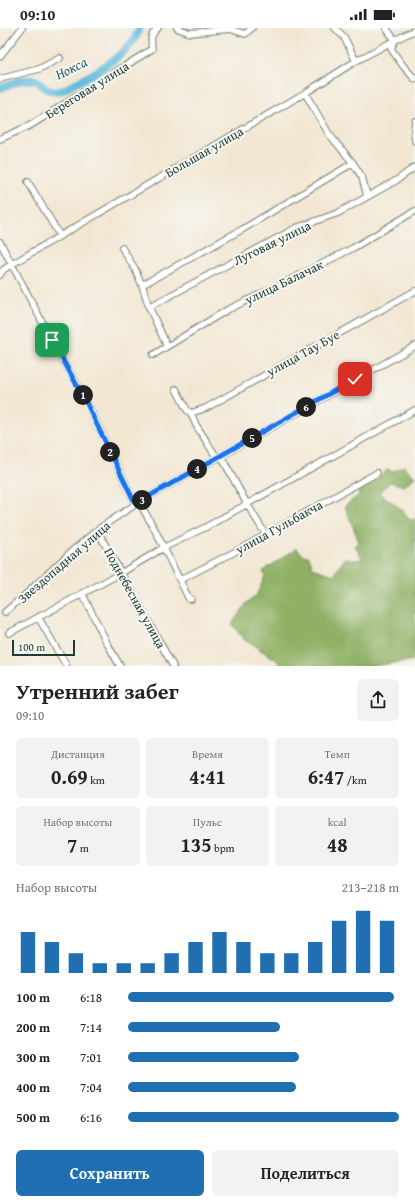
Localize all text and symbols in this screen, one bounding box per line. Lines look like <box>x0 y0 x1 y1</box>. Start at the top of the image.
text: 09:10 <box>20 4 55 25</box>
water label: Нокса <box>52 51 91 84</box>
street label: Береговая улица <box>41 56 133 123</box>
street label: Большая улица <box>161 121 247 182</box>
street label: Луговая улица <box>230 216 315 270</box>
street label: улица Балачак <box>241 255 326 310</box>
pin <box>35 323 69 357</box>
street label: улица Тау Буе <box>262 325 343 381</box>
icon: arrive <box>41 329 63 351</box>
pin <box>338 362 372 396</box>
icon: check <box>344 368 366 390</box>
pin: 1 <box>73 385 93 405</box>
text: 1 <box>80 387 86 403</box>
pin: 6 <box>296 397 316 417</box>
text: 6 <box>303 399 309 415</box>
pin: 5 <box>242 428 262 448</box>
text: 5 <box>249 430 255 446</box>
pin: 2 <box>100 442 120 462</box>
text: 2 <box>107 444 113 460</box>
pin: 4 <box>187 459 207 479</box>
text: 4 <box>194 461 200 477</box>
pin: 3 <box>132 490 152 510</box>
text: 3 <box>139 492 145 508</box>
street label: улица Гульбакча <box>231 495 327 559</box>
street label: Звездопадная улица <box>13 516 115 608</box>
street label: Поднебесная улица <box>99 544 171 653</box>
scale bar <box>12 638 75 657</box>
text: 100 m <box>18 639 45 655</box>
text: Утренний забег <box>16 675 179 707</box>
button: share <box>357 679 399 721</box>
text: 09:10 <box>16 706 44 725</box>
text: Дистанция <box>51 746 105 762</box>
text: Время <box>192 746 223 762</box>
text: Темп <box>324 746 350 762</box>
text: 0.69 <box>51 762 88 791</box>
text: 4:41 <box>189 762 226 791</box>
text: 6:47 <box>308 762 344 791</box>
text: km <box>88 772 105 788</box>
text: /km <box>344 772 367 788</box>
text: Набор высоты <box>43 814 112 830</box>
text: Пульс <box>193 814 222 830</box>
text: kcal <box>328 814 347 830</box>
text: 7 <box>67 830 77 859</box>
text: 135 <box>180 830 212 859</box>
text: 48 <box>327 830 348 859</box>
text: m <box>77 840 89 856</box>
text: bpm <box>212 840 235 856</box>
text: Набор высоты <box>16 878 97 897</box>
text: 213–218 m <box>342 878 399 897</box>
text: 100 m <box>16 988 50 1007</box>
text: 6:18 <box>80 988 102 1007</box>
text: 200 m <box>16 1018 50 1037</box>
text: 7:14 <box>80 1018 102 1037</box>
text: 300 m <box>16 1048 50 1067</box>
text: 7:01 <box>80 1048 102 1067</box>
text: 400 m <box>16 1078 50 1097</box>
text: 7:04 <box>80 1078 102 1097</box>
text: 500 m <box>16 1108 50 1127</box>
text: 6:16 <box>80 1108 102 1127</box>
button: Сохранить <box>16 1150 204 1196</box>
button: Поделиться <box>212 1150 399 1196</box>

